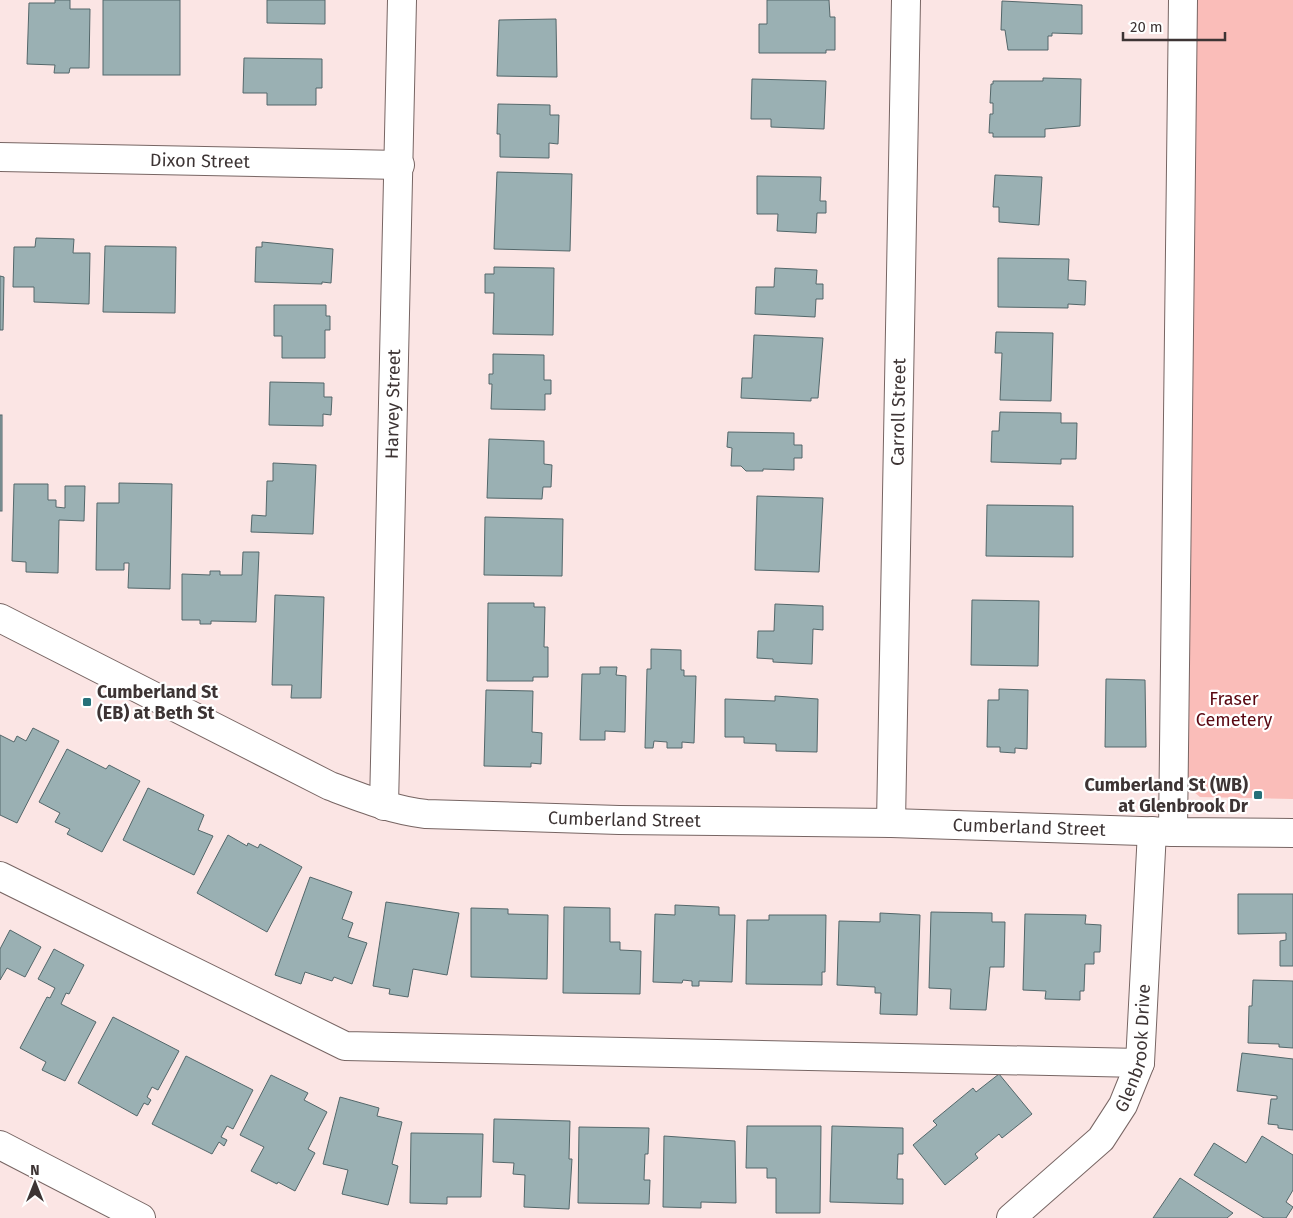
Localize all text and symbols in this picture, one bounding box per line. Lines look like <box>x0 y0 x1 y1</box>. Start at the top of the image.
scale bar <box>1123 10 1226 42</box>
text: 20 m <box>1130 18 1163 36</box>
street label: Dixon Street <box>150 149 251 173</box>
street label: Harvey Street <box>381 348 405 459</box>
street label: Carroll Street <box>887 357 910 466</box>
place label: Cumberland St (EB) at Beth St <box>97 681 219 724</box>
park label: Fraser Cemetery <box>1196 688 1272 731</box>
marker: Cumberland St (EB) at Beth St <box>81 696 93 708</box>
place label: Cumberland St (WB) at Glenbrook Dr <box>1084 774 1249 817</box>
marker: Cumberland St (WB) at Glenbrook Dr <box>1252 789 1264 801</box>
street label: Cumberland Street <box>547 807 702 832</box>
street label: Cumberland Street <box>952 814 1107 841</box>
street label: Glenbrook Drive <box>1110 983 1155 1117</box>
north arrow <box>10 1158 60 1208</box>
text: N <box>30 1162 40 1179</box>

